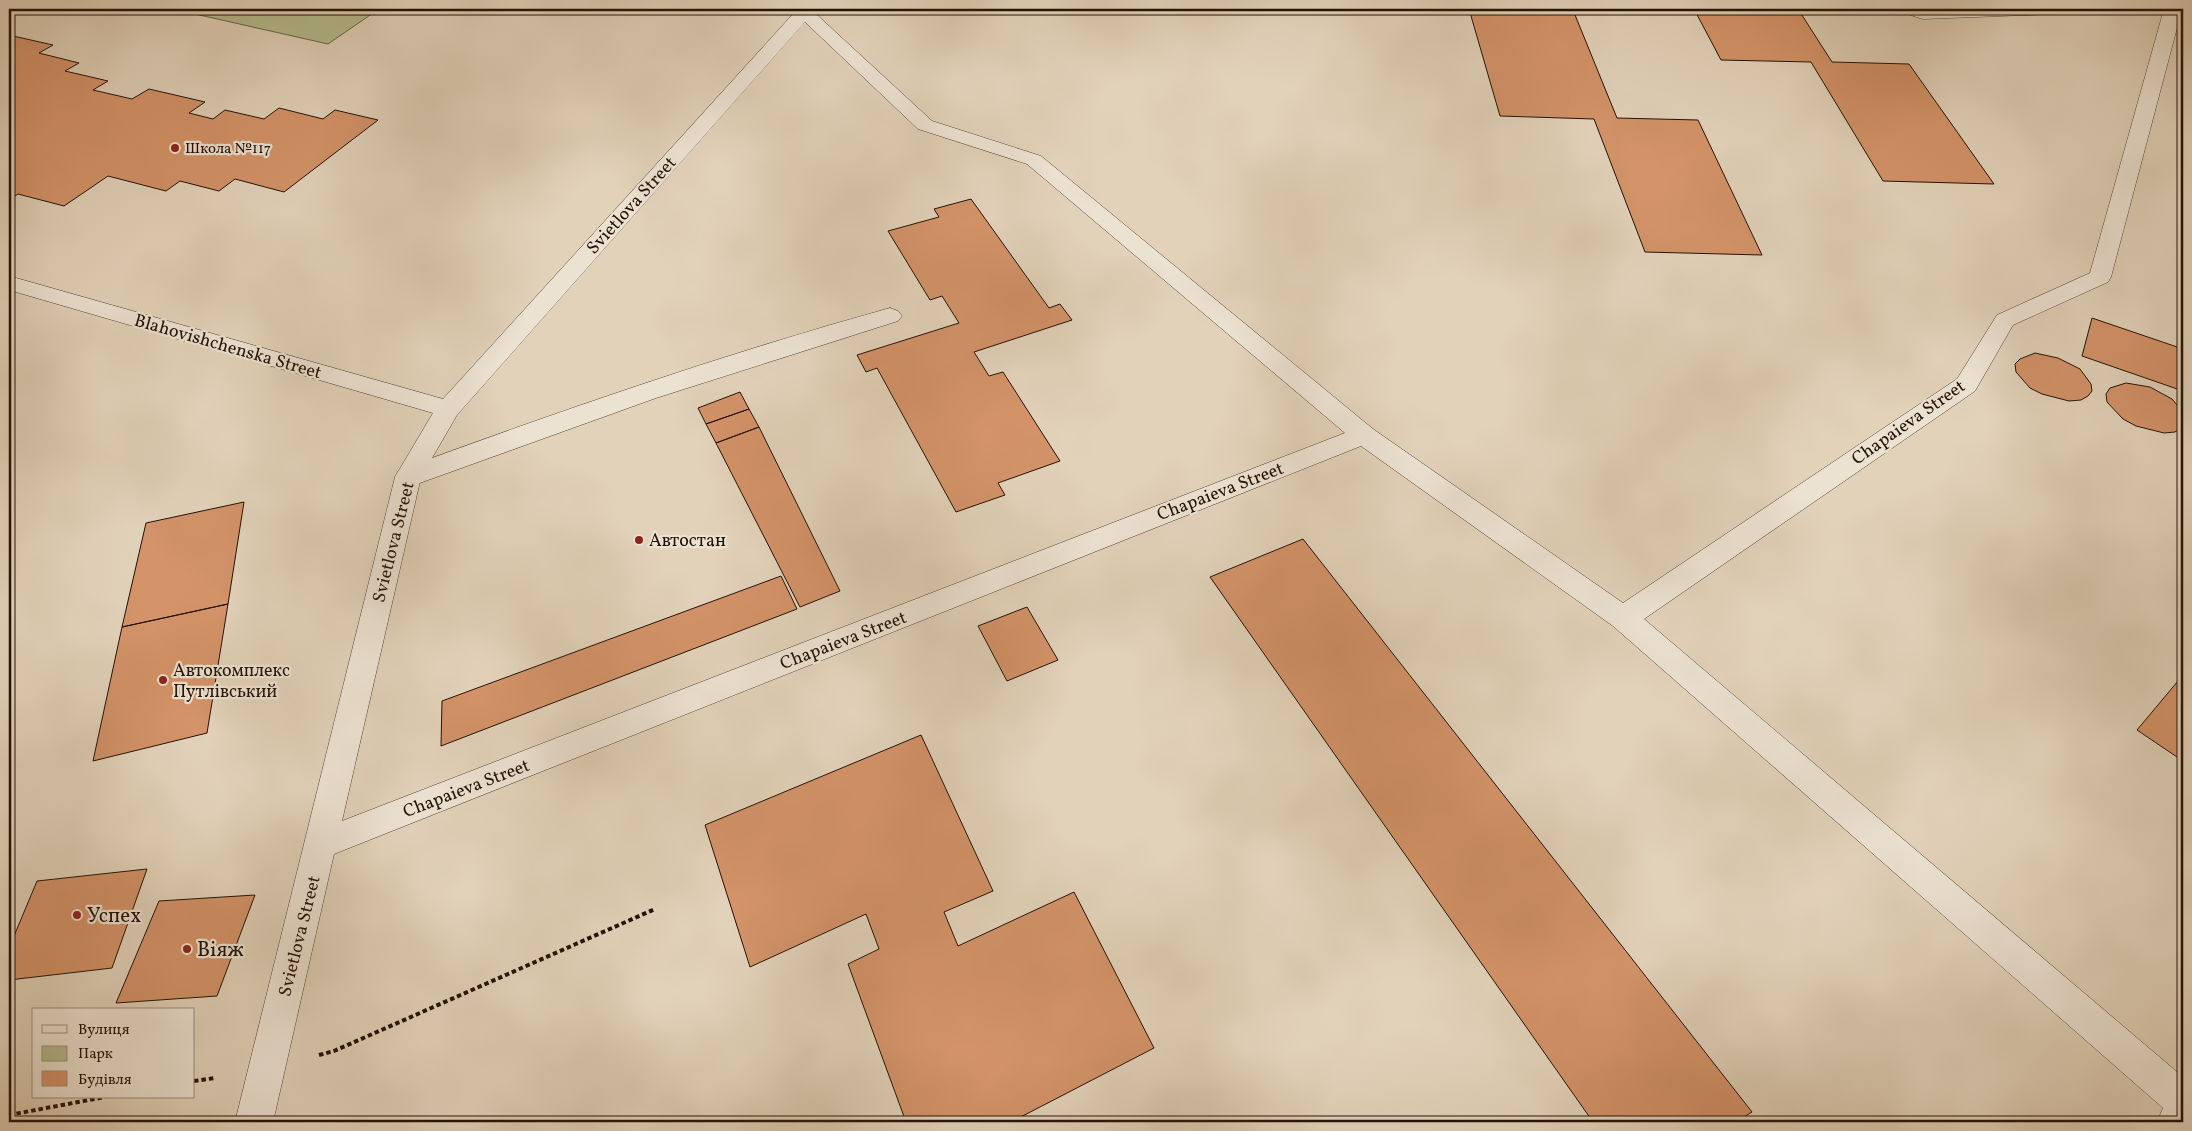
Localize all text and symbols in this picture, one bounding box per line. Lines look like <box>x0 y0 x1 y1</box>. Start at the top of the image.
place label: Школа №117 <box>185 139 271 160</box>
marker: Школа №117 <box>169 142 181 154</box>
street label: Svietlova Street <box>581 152 683 260</box>
street label: Blahovishchenska Street <box>131 309 324 386</box>
street label: Chapaieva Street <box>1847 375 1971 472</box>
street label: Chapaieva Street <box>1154 457 1287 528</box>
street label: Svietlova Street <box>367 479 422 605</box>
place label: Автостан <box>649 529 726 554</box>
marker: Автостан <box>633 534 645 546</box>
street label: Chapaieva Street <box>777 606 910 677</box>
place label: Автокомплекс Путлівський <box>173 659 290 705</box>
marker: Автокомплекс Путлівський <box>157 674 169 686</box>
street label: Chapaieva Street <box>400 754 533 825</box>
street label: Svietlova Street <box>273 873 328 999</box>
place label: Успех <box>87 902 141 931</box>
marker: Успех <box>71 909 83 921</box>
place label: Віяж <box>197 936 244 965</box>
marker: Віяж <box>181 943 193 955</box>
legend <box>32 1008 195 1098</box>
text: Вулиця <box>78 1020 130 1041</box>
text: Парк <box>78 1044 113 1065</box>
text: Будівля <box>78 1070 132 1091</box>

